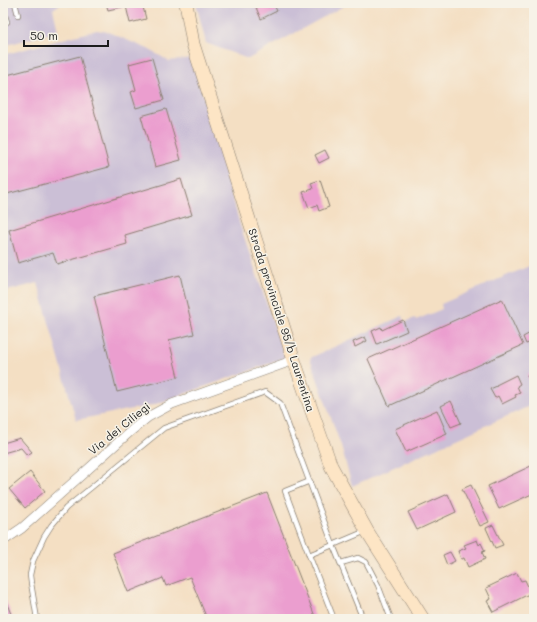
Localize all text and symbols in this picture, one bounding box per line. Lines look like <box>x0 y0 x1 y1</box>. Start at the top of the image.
scale bar <box>24 22 108 48</box>
text: 50 m <box>30 27 58 43</box>
street label: Strada provinciale 95/b Laurentina <box>245 226 319 414</box>
street label: Via dei Ciliegi <box>85 398 153 458</box>

